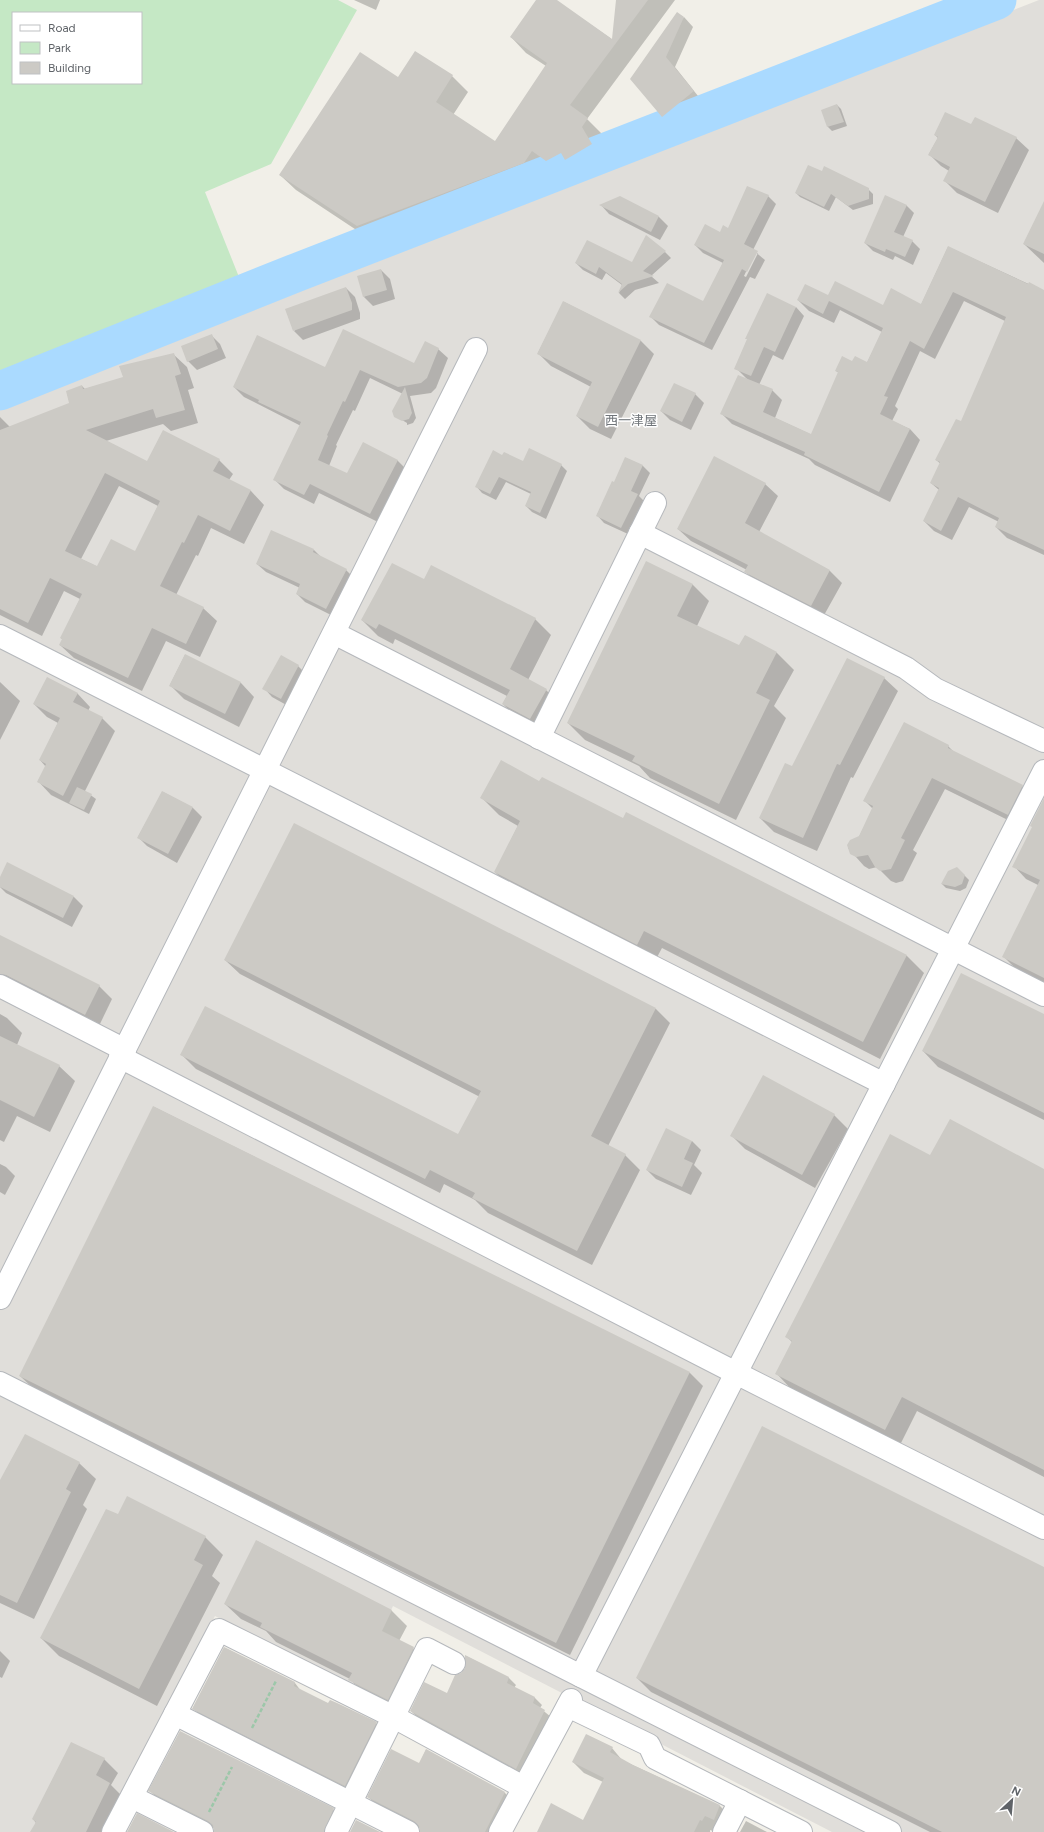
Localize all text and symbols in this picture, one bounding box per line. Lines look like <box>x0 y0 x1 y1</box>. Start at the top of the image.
legend <box>12 12 142 84</box>
text: Road <box>48 21 76 35</box>
text: Park <box>48 41 71 55</box>
text: Building <box>48 61 91 75</box>
district label: 西一津屋 <box>605 413 657 428</box>
north arrow <box>992 1780 1032 1820</box>
text: N <box>1009 1784 1023 1799</box>

